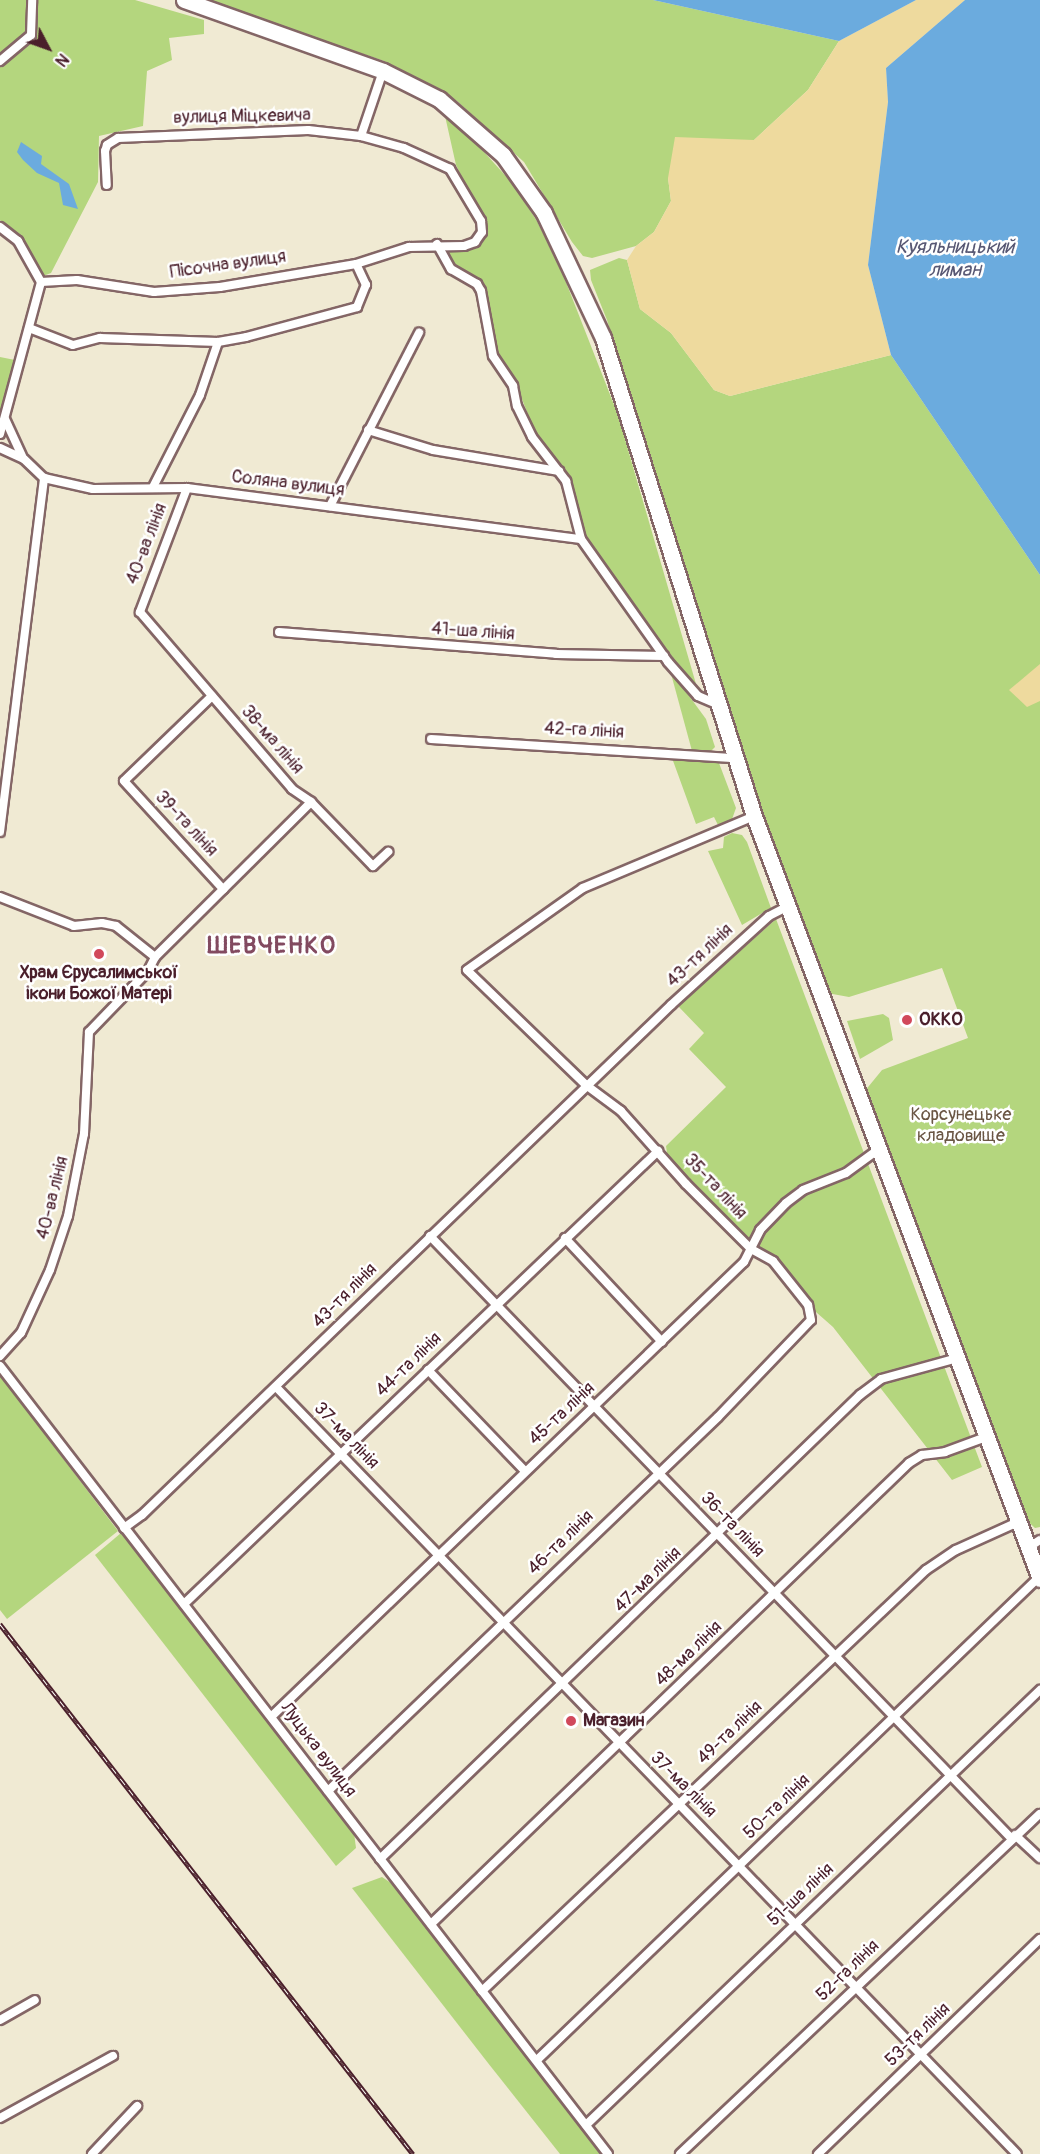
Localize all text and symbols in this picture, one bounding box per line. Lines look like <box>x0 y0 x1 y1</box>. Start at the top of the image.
north arrow <box>18 18 78 78</box>
text: N <box>50 49 73 70</box>
street label: вулиця Міцкевича <box>173 105 311 129</box>
water label: Куяльницький лиман <box>896 235 1014 282</box>
street label: Пісочна вулиця <box>169 246 287 284</box>
street label: Соляна вулиця <box>230 466 346 502</box>
street label: 40-ва лінія <box>122 501 172 587</box>
street label: 41-ша лінія <box>431 618 515 646</box>
street label: 38-ма лінія <box>236 701 308 779</box>
street label: 42-га лінія <box>544 718 624 744</box>
street label: 39-та лінія <box>150 787 222 861</box>
street label: 43-тя лінія <box>662 920 738 992</box>
district label: ШЕВЧЕНКО <box>208 932 336 960</box>
marker: Храм Єрусалимської ікони Божої Матері <box>92 947 106 961</box>
place label: Храм Єрусалимської ікони Божої Матері <box>20 963 178 1006</box>
place label: ОККО <box>919 1009 963 1031</box>
marker: ОККО <box>900 1013 914 1027</box>
park label: Корсунецьке кладовище <box>911 1105 1011 1148</box>
street label: 35-та лінія <box>679 1150 751 1224</box>
street label: 40-ва лінія <box>32 1154 74 1242</box>
street label: 43-тя лінія <box>308 1259 382 1333</box>
street label: 44-та лінія <box>372 1328 446 1402</box>
street label: 45-та лінія <box>524 1378 600 1450</box>
street label: 37-ма лінія <box>309 1398 383 1474</box>
street label: 36-та лінія <box>695 1488 769 1562</box>
street label: 46-та лінія <box>524 1506 598 1580</box>
street label: 47-ма лінія <box>610 1543 686 1617</box>
street label: 48-ма лінія <box>651 1617 727 1691</box>
street label: 49-та лінія <box>693 1697 767 1769</box>
street label: Луцька вулиця <box>275 1698 361 1802</box>
place label: Магазин <box>583 1710 645 1732</box>
marker: Магазин <box>564 1714 578 1728</box>
street label: 37-ма лінія <box>645 1747 721 1823</box>
street label: 50-та лінія <box>739 1770 815 1844</box>
street label: 51-ша лінія <box>763 1859 839 1931</box>
street label: 52-га лінія <box>812 1936 884 2006</box>
street label: 53-тя лінія <box>881 1999 955 2071</box>

